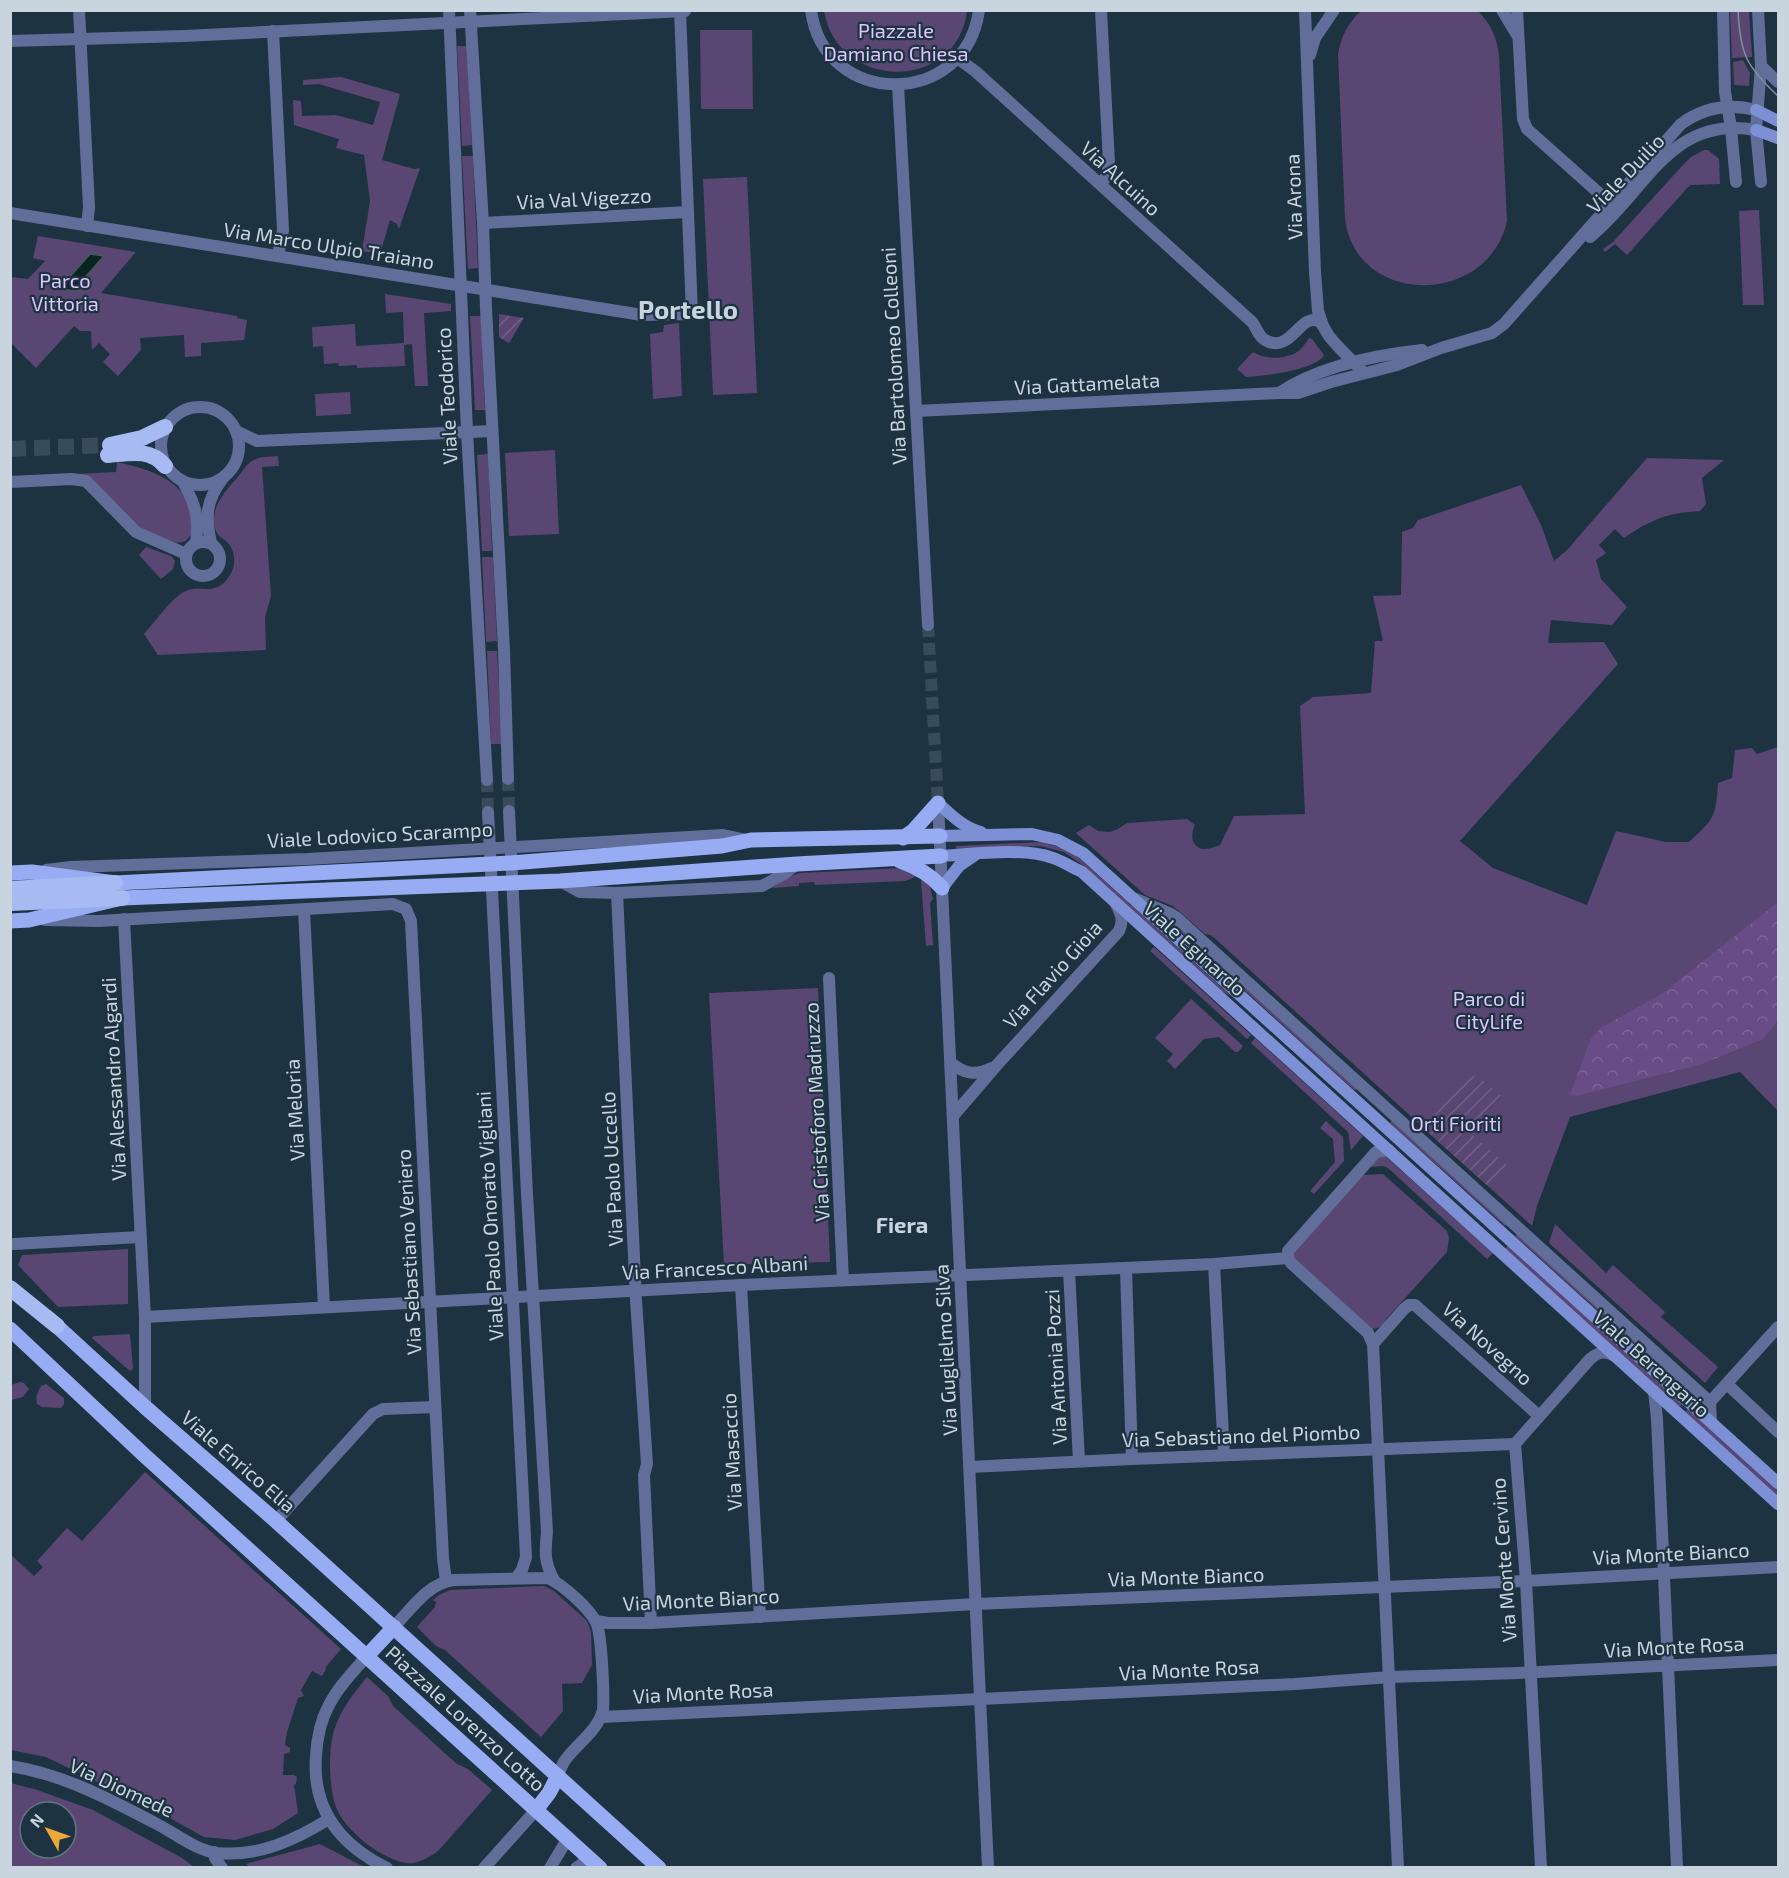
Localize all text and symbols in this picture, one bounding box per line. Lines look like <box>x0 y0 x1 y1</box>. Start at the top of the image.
park label: Piazzale Damiano Chiesa <box>823 18 969 65</box>
street label: Viale Duilio <box>1581 128 1669 218</box>
street label: Via Alcuino <box>1076 136 1166 220</box>
street label: Via Arona <box>1280 153 1306 241</box>
street label: Via Val Vigezzo <box>516 182 652 214</box>
street label: Via Marco Ulpio Traiano <box>222 216 436 274</box>
street label: Via Bartolomeo Colleoni <box>875 247 911 465</box>
park label: Parco Vittoria <box>31 268 99 315</box>
district label: Portello <box>638 293 738 324</box>
street label: Viale Teodorico <box>430 327 462 465</box>
street label: Via Gattamelata <box>1013 367 1161 399</box>
street label: Viale Lodovico Scarampo <box>267 816 493 852</box>
street label: Viale Eginardo <box>1139 896 1251 1000</box>
street label: Via Flavio Gioia <box>997 915 1107 1033</box>
street label: Via Alessandro Algardi <box>96 977 130 1181</box>
park label: Parco di CityLife <box>1453 986 1525 1033</box>
street label: Via Cristoforo Madruzzo <box>798 1002 834 1222</box>
street label: Via Meloria <box>279 1058 309 1162</box>
street label: Viale Paolo Onorato Vigliani <box>470 1090 508 1342</box>
street label: Via Paolo Uccello <box>595 1091 627 1247</box>
park label: Orti Fioriti <box>1410 1111 1502 1135</box>
street label: Via Sebastiano Veniero <box>391 1148 425 1356</box>
district label: Fiera <box>876 1211 928 1237</box>
street label: Via Francesco Albani <box>621 1250 809 1284</box>
street label: Via Guglielmo Silva <box>929 1264 961 1436</box>
street label: Via Antonia Pozzi <box>1039 1289 1071 1445</box>
street label: Via Novegno <box>1438 1296 1538 1390</box>
street label: Viale Berengario <box>1589 1304 1715 1422</box>
street label: Via Masaccio <box>716 1392 746 1512</box>
street label: Viale Enrico Elia <box>177 1405 301 1517</box>
street label: Via Sebastiano del Piombo <box>1121 1419 1361 1451</box>
street label: Via Monte Cervino <box>1485 1477 1521 1643</box>
street label: Via Monte Bianco <box>1592 1537 1750 1569</box>
street label: Via Monte Bianco <box>1107 1561 1265 1591</box>
street label: Via Monte Bianco <box>622 1583 780 1615</box>
street label: Via Monte Rosa <box>1603 1630 1745 1662</box>
street label: Piazzale Lorenzo Lotto <box>381 1640 551 1796</box>
street label: Via Monte Rosa <box>1118 1653 1260 1685</box>
street label: Via Monte Rosa <box>632 1676 774 1708</box>
street label: Via Diomede <box>66 1752 178 1822</box>
north arrow <box>18 1800 78 1860</box>
text: N <box>25 1810 47 1831</box>

